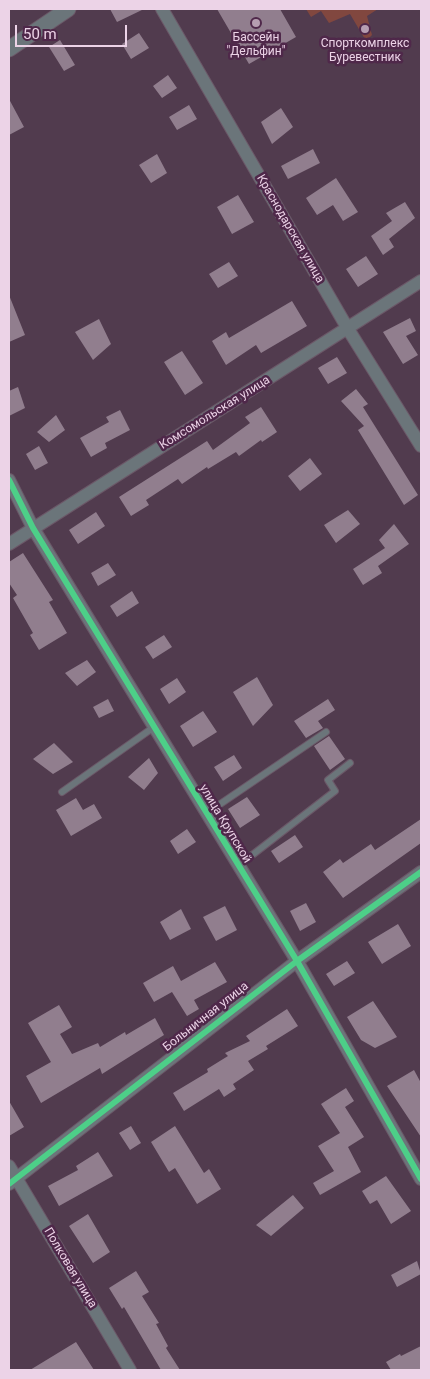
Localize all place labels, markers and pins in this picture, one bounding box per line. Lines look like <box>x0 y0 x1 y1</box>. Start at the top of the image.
marker: Бассейн "Дельфин" <box>250 17 262 29</box>
marker: Cпорткомплекс Буревестник <box>359 23 371 35</box>
place label: Бассейн "Дельфин" <box>226 31 286 59</box>
place label: Cпорткомплекс Буревестник <box>321 37 409 65</box>

